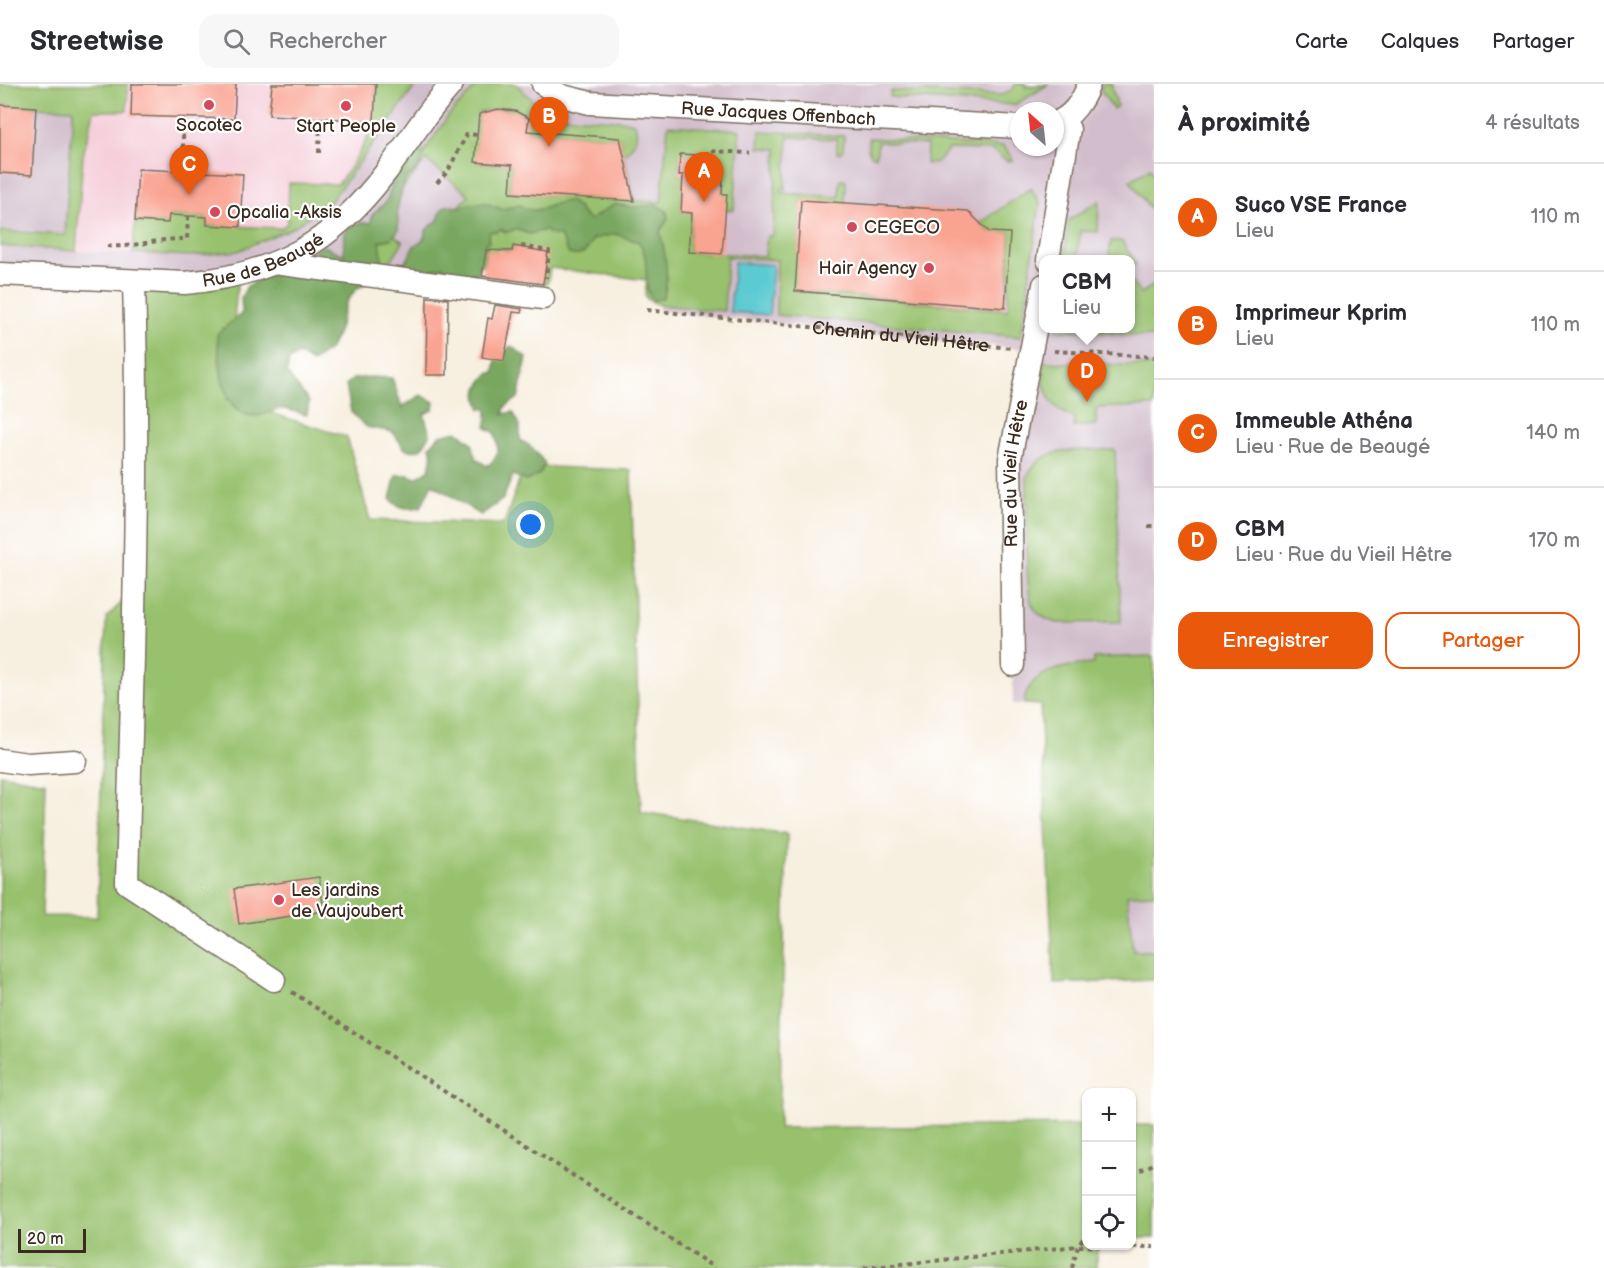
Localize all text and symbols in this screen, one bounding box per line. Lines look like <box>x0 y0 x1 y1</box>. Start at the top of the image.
search box <box>199 14 619 68</box>
text: Streetwise <box>30 25 163 58</box>
icon: search <box>220 25 253 58</box>
text: Rechercher <box>268 28 386 55</box>
text: Carte <box>1295 29 1348 54</box>
text: Calques <box>1381 29 1459 54</box>
text: Partager <box>1492 29 1574 54</box>
marker: Socotec <box>202 98 216 112</box>
pin: B <box>530 98 568 147</box>
street label: Rue Jacques Offenbach <box>680 98 876 129</box>
marker: Start People <box>339 99 353 113</box>
north arrow <box>1010 102 1064 156</box>
text: À proximité <box>1178 108 1310 139</box>
text: 4 résultats <box>1485 111 1580 135</box>
place label: Socotec <box>176 115 242 136</box>
place label: Start People <box>296 116 396 137</box>
pin: C <box>170 146 208 195</box>
pin: A <box>684 152 724 202</box>
text: Suco VSE France <box>1235 192 1407 219</box>
place label: Opcalia -Aksis <box>227 202 342 223</box>
marker: Opcalia -Aksis <box>208 205 222 219</box>
text: A <box>1191 205 1204 229</box>
text: 110 m <box>1531 205 1580 229</box>
place label: CEGECO <box>864 217 940 238</box>
text: Lieu <box>1235 219 1274 243</box>
marker: CEGECO <box>845 220 859 234</box>
street label: Rue de Beaugé <box>201 228 328 292</box>
popup <box>1039 255 1135 333</box>
place label: Hair Agency <box>819 258 918 279</box>
marker: Hair Agency <box>922 261 936 275</box>
text: CBM <box>1062 269 1112 296</box>
text: Lieu <box>1062 296 1101 320</box>
text: Imprimeur Kprim <box>1235 300 1407 327</box>
text: B <box>1190 313 1205 337</box>
text: 110 m <box>1531 313 1580 337</box>
street label: Chemin du Vieil Hêtre <box>811 317 990 356</box>
text: Lieu <box>1235 327 1274 351</box>
pin: D <box>1068 352 1106 402</box>
street label: Rue du Vieil Hêtre <box>999 398 1032 547</box>
text: Immeuble Athéna <box>1235 408 1413 435</box>
text: C <box>1190 421 1205 445</box>
text: 140 m <box>1526 421 1580 445</box>
text: Lieu · Rue de Beaugé <box>1235 435 1430 459</box>
your location <box>516 510 545 539</box>
text: CBM <box>1235 516 1285 543</box>
text: D <box>1191 529 1204 553</box>
text: 170 m <box>1529 529 1580 553</box>
text: Lieu · Rue du Vieil Hêtre <box>1235 543 1452 567</box>
button: Enregistrer <box>1178 612 1373 669</box>
button: Partager <box>1385 612 1580 669</box>
place label: Les jardins de Vaujoubert <box>291 880 404 922</box>
marker: Les jardins de Vaujoubert <box>272 893 286 907</box>
map controls <box>1082 1088 1136 1250</box>
button: + <box>1082 1088 1136 1142</box>
button: − <box>1082 1142 1136 1196</box>
button: locate <box>1082 1196 1136 1250</box>
scale bar <box>18 1226 86 1254</box>
text: 20 m <box>27 1230 63 1249</box>

